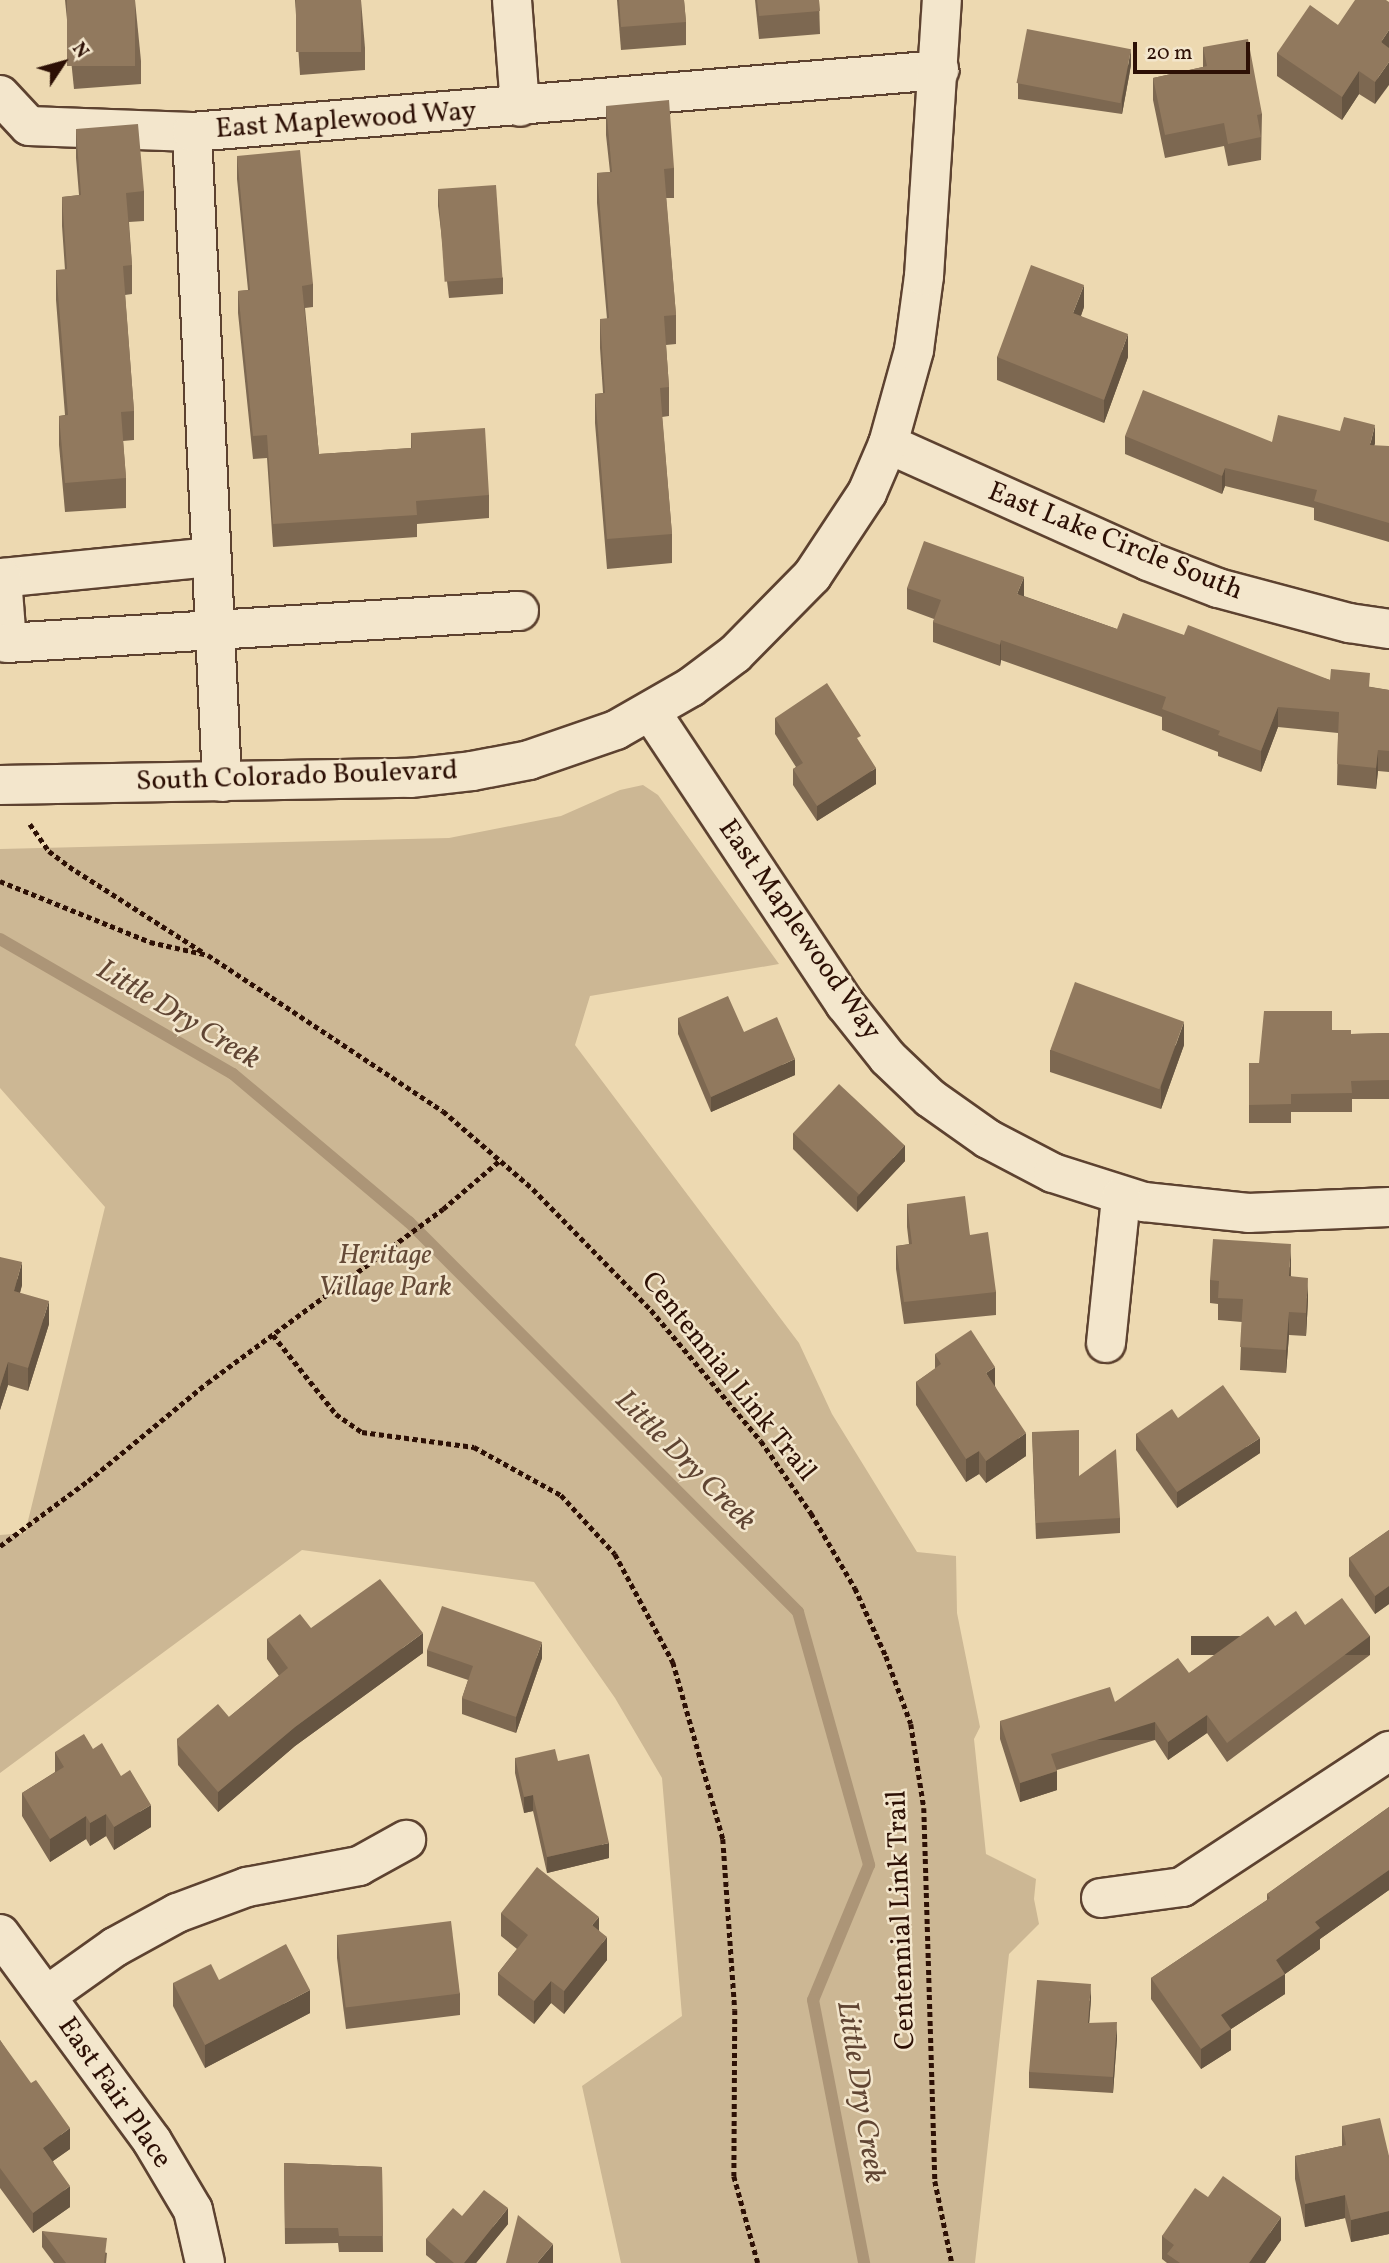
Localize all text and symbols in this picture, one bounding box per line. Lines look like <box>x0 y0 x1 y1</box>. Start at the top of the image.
north arrow <box>28 28 98 98</box>
scale bar <box>1137 28 1254 72</box>
text: N <box>65 37 95 64</box>
text: 20 m <box>1146 39 1192 68</box>
street label: East Maplewood Way <box>214 95 478 147</box>
street label: East Lake Circle South <box>983 476 1247 608</box>
street label: South Colorado Boulevard <box>135 755 459 799</box>
street label: East Maplewood Way <box>710 813 888 1047</box>
water label: Little Dry Creek <box>90 952 266 1078</box>
park label: Heritage Village Park <box>318 1239 452 1305</box>
street label: Centennial Link Trail <box>633 1265 823 1489</box>
water label: Little Dry Creek <box>607 1383 763 1539</box>
street label: Centennial Link Trail <box>881 1789 923 2051</box>
water label: Little Dry Creek <box>828 1998 892 2186</box>
street label: East Fair Place <box>50 2011 178 2175</box>

